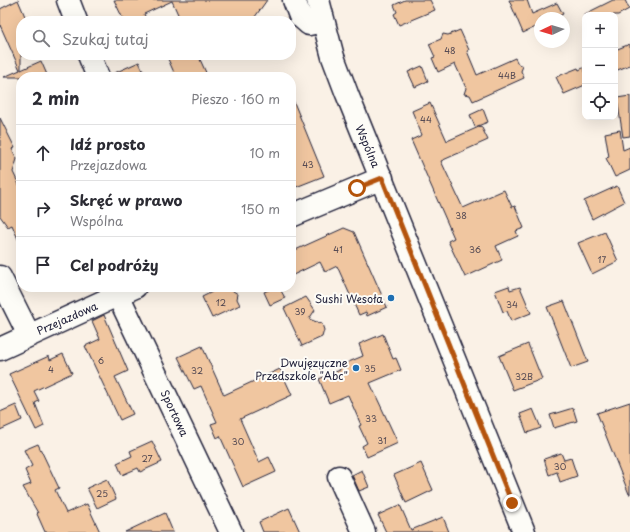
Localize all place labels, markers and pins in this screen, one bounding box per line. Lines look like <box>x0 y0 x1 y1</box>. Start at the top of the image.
place label: Sushi Wesoła <box>315 290 383 307</box>
marker: Sushi Wesoła <box>386 293 396 303</box>
place label: Dwujęzyczne Przedszkole "Abc" <box>255 354 348 384</box>
marker: Dwujęzyczne Przedszkole "Abc" <box>351 363 361 373</box>

